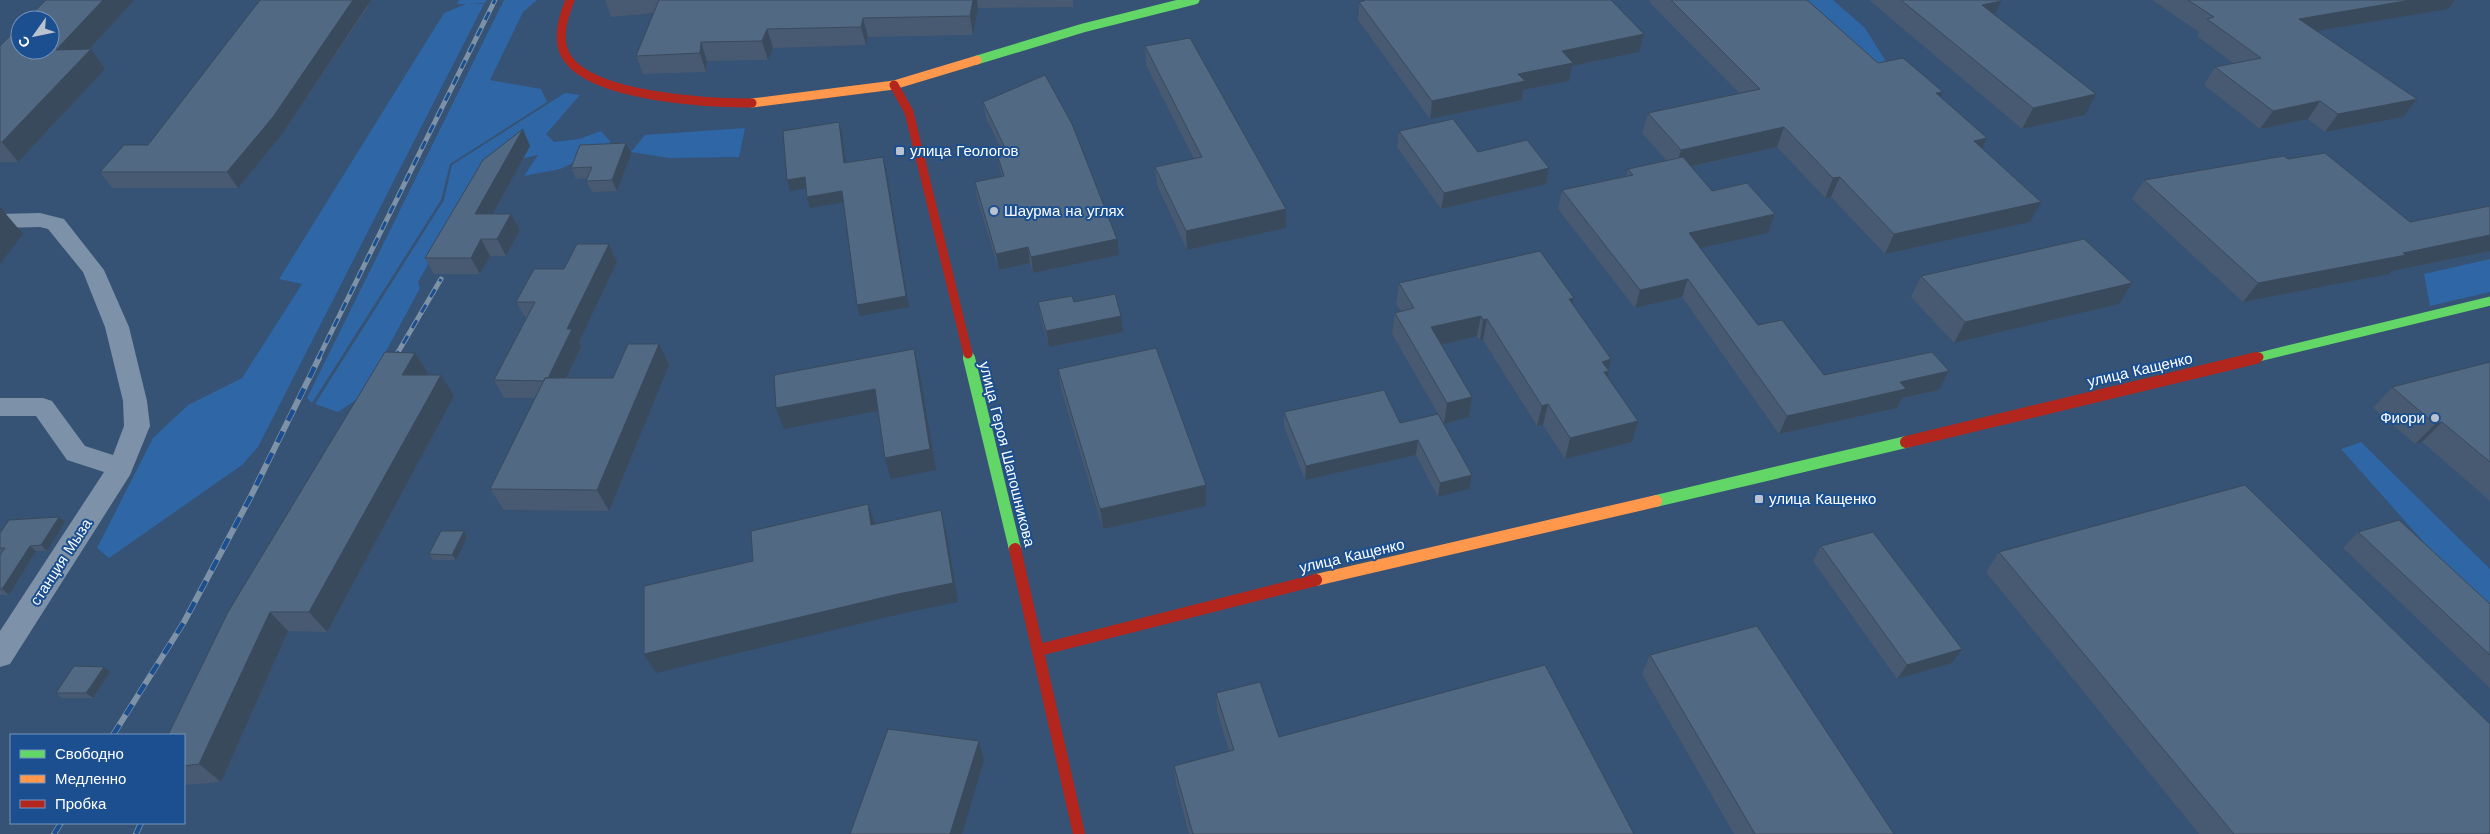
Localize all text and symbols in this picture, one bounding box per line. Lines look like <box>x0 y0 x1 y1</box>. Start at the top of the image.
north arrow <box>10 10 60 60</box>
text: С <box>15 33 34 51</box>
place label: улица Геологов <box>910 142 1019 160</box>
marker: улица Геологов <box>894 145 906 157</box>
place label: Шаурма на углях <box>1004 202 1125 220</box>
marker: Шаурма на углях <box>988 205 1000 217</box>
street label: улица Кащенко <box>2086 349 2194 391</box>
street label: улица Героя Шапошникова <box>975 360 1039 549</box>
place label: Фиори <box>2380 409 2425 427</box>
marker: Фиори <box>2429 412 2441 424</box>
place label: улица Кащенко <box>1769 490 1876 508</box>
marker: улица Кащенко <box>1753 493 1765 505</box>
street label: станция Мыза <box>26 515 96 609</box>
street label: улица Кащенко <box>1298 535 1406 577</box>
legend <box>10 734 185 824</box>
text: Свободно <box>55 745 124 763</box>
text: Медленно <box>55 770 126 788</box>
text: Пробка <box>55 795 107 813</box>

